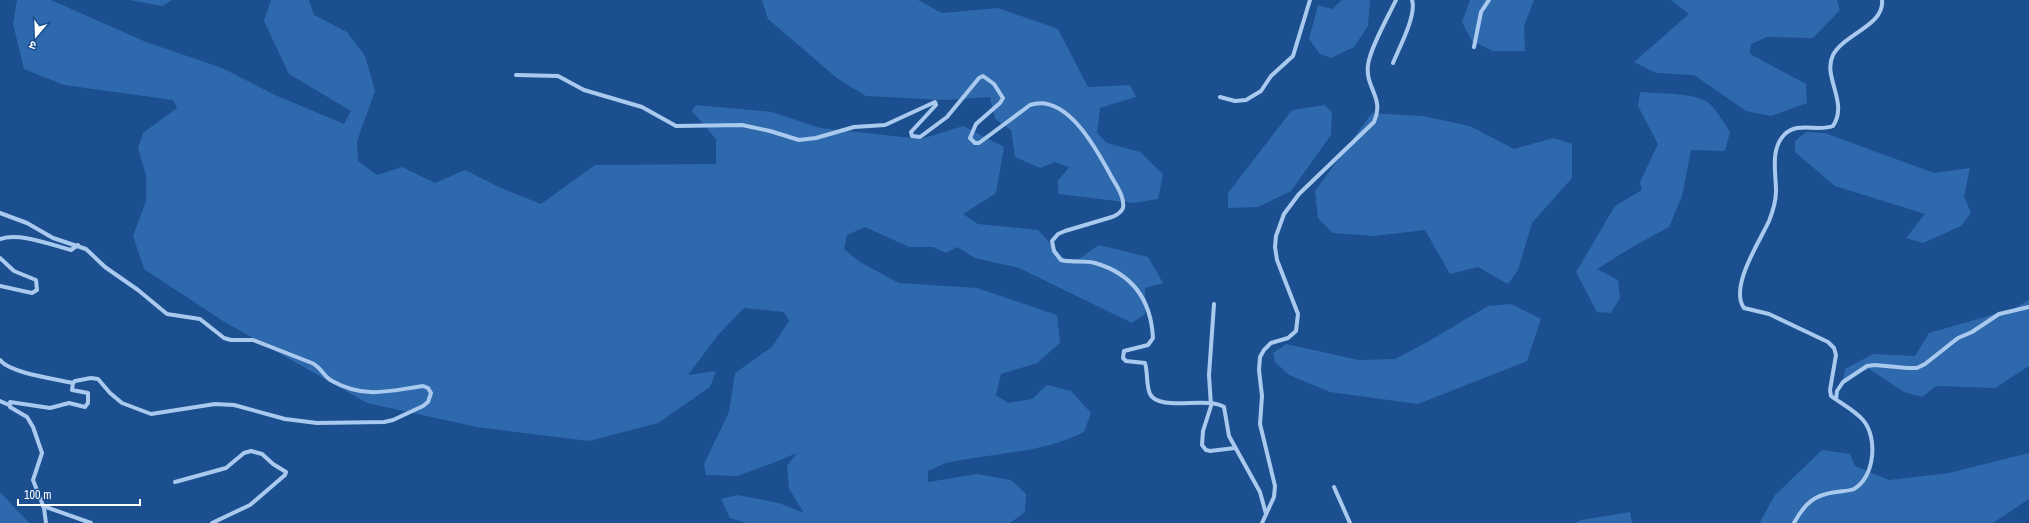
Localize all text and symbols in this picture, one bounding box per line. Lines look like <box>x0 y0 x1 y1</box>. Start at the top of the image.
north arrow <box>16 16 56 56</box>
text: उ <box>27 38 38 53</box>
scale bar <box>18 481 140 507</box>
text: 100 m <box>24 487 51 503</box>

